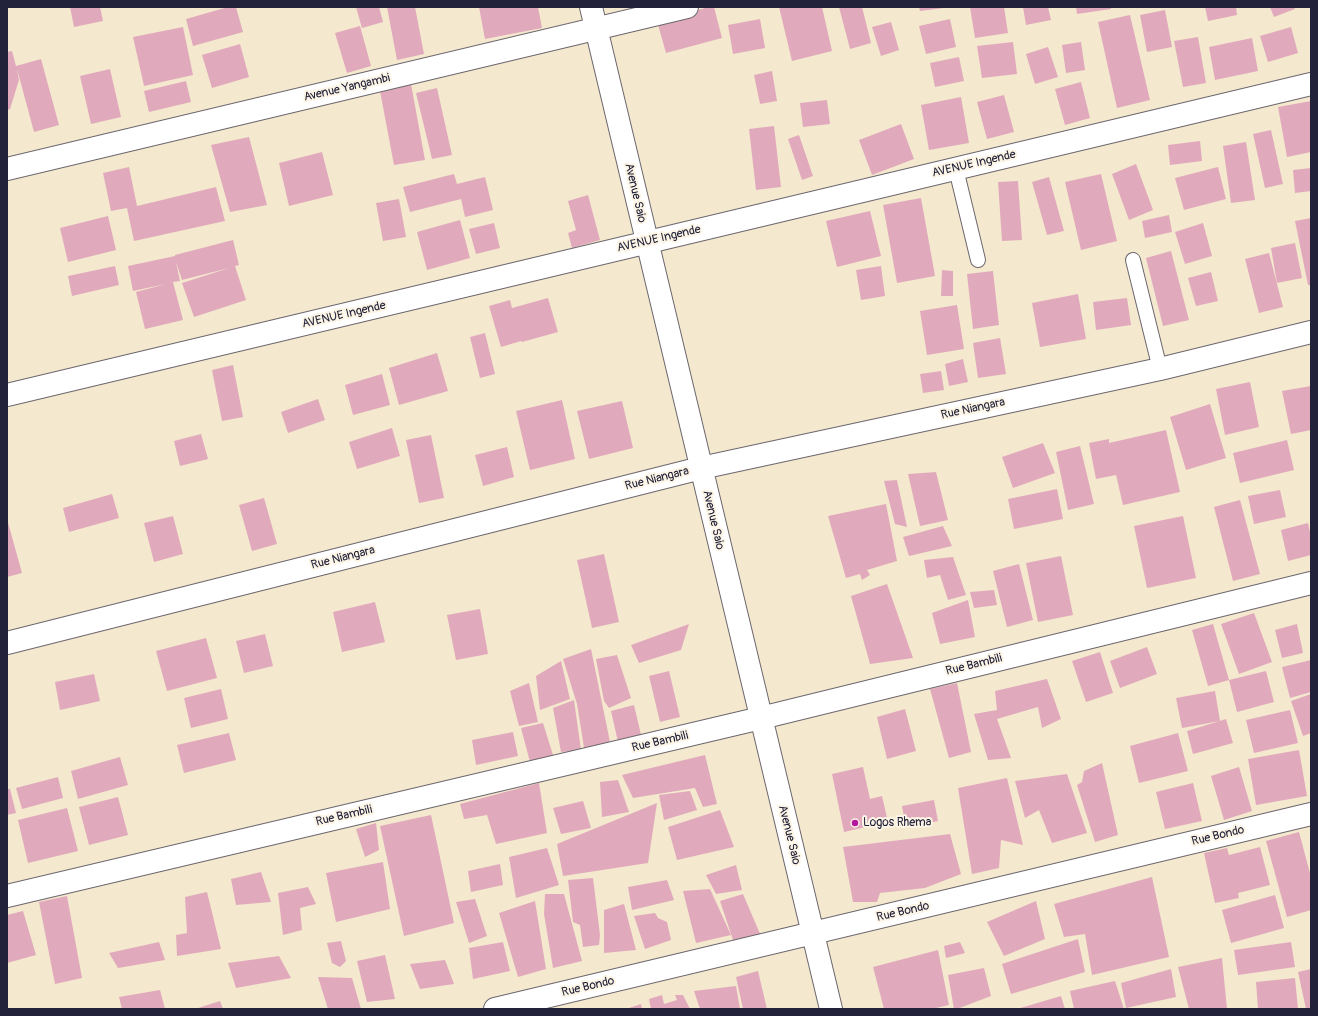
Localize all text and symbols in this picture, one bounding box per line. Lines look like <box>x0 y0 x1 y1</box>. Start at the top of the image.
street label: Avenue Yangambi <box>302 71 392 105</box>
street label: AVENUE Ingende <box>931 147 1017 181</box>
street label: Avenue Saio <box>621 162 649 224</box>
street label: AVENUE Ingende <box>616 222 702 256</box>
street label: AVENUE Ingende <box>301 298 387 332</box>
street label: Rue Niangara <box>940 395 1006 423</box>
street label: Rue Niangara <box>624 464 690 494</box>
street label: Avenue Saio <box>699 489 727 551</box>
street label: Rue Niangara <box>310 543 376 573</box>
street label: Rue Bambili <box>944 651 1004 679</box>
street label: Rue Bambili <box>630 729 690 755</box>
street label: Rue Bambili <box>314 803 374 829</box>
street label: Avenue Saio <box>775 804 803 866</box>
place label: Logos Rhema <box>863 816 931 830</box>
marker: Logos Rhema <box>850 818 860 828</box>
street label: Rue Bondo <box>1190 823 1246 849</box>
street label: Rue Bondo <box>875 899 931 925</box>
street label: Rue Bondo <box>560 974 616 1000</box>

